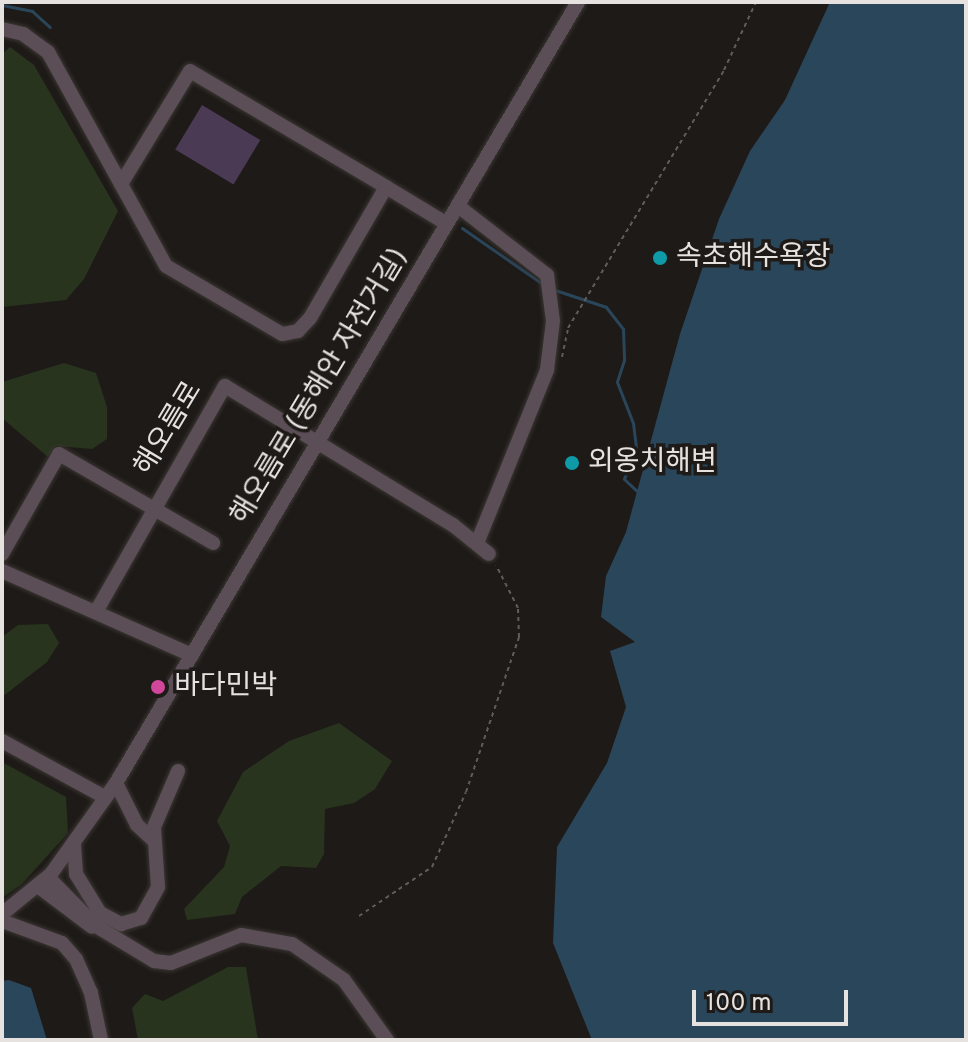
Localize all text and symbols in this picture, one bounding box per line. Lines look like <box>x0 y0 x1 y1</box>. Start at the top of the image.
place label: 속초해수욕장 <box>676 241 831 275</box>
street label: 해오름로 (동해안 자전거길) <box>224 243 416 531</box>
marker: 속초해수욕장 <box>651 249 669 267</box>
street label: 해오름로 <box>128 376 210 482</box>
place label: 외옹치해변 <box>588 446 717 480</box>
marker: 외옹치해변 <box>563 454 581 472</box>
place label: 바다민박 <box>174 670 277 704</box>
marker: 바다민박 <box>149 678 167 696</box>
scale bar <box>696 974 852 1024</box>
text: 100 m <box>706 989 772 1019</box>

